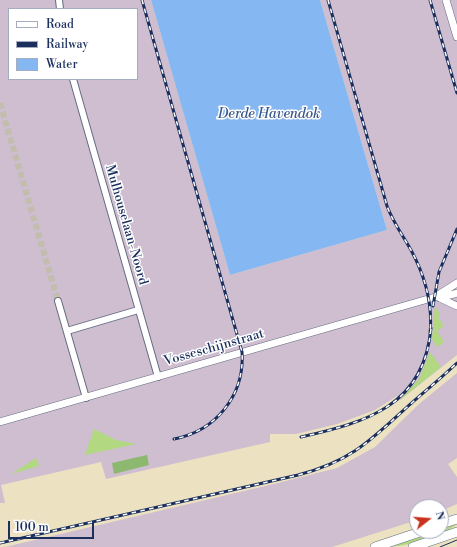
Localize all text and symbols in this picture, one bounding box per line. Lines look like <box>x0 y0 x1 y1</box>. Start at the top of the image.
legend <box>8 8 138 80</box>
text: Road <box>46 17 74 32</box>
text: Railway <box>46 37 88 52</box>
text: Water <box>46 57 78 72</box>
water label: Derde Havendok <box>218 107 320 123</box>
street label: Mulhouselaan-Noord <box>101 163 151 287</box>
street label: Vosseschijnstraat <box>162 326 266 370</box>
north arrow <box>409 499 449 539</box>
text: N <box>432 510 447 522</box>
scale bar <box>10 513 96 539</box>
text: 100 m <box>15 520 49 535</box>

